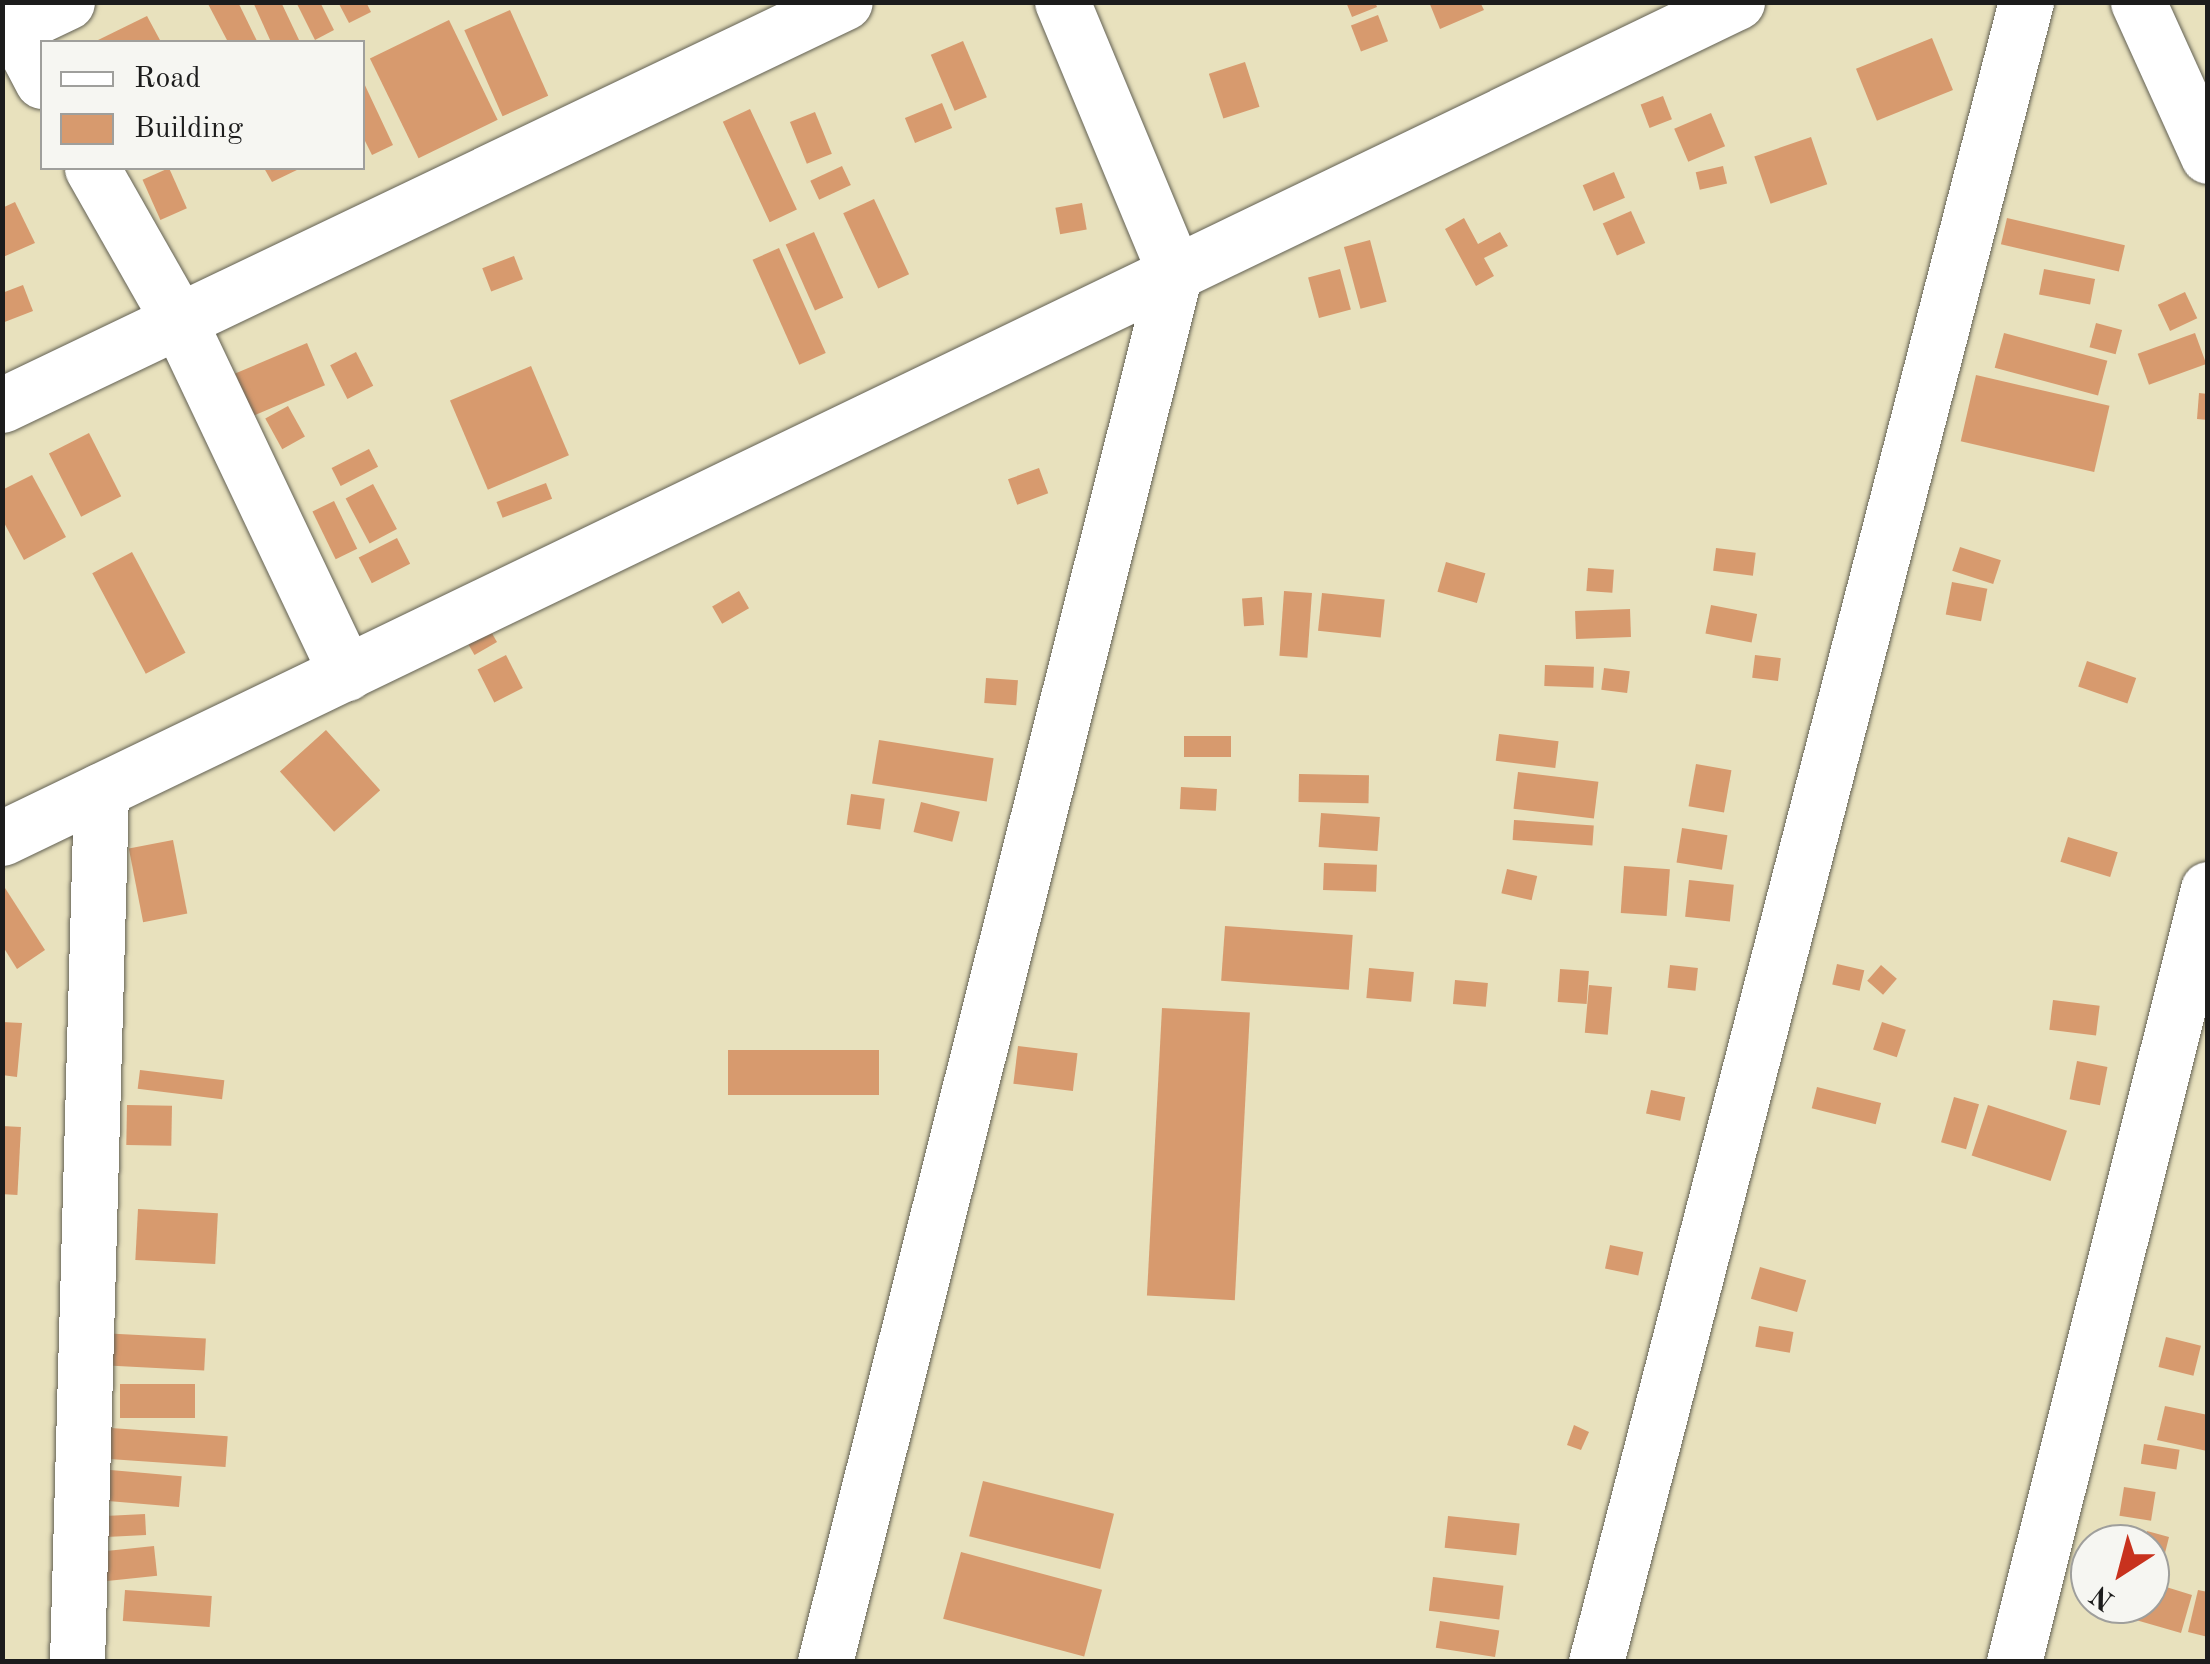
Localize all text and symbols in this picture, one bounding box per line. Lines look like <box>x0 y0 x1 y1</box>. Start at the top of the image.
legend <box>40 40 365 170</box>
text: Road <box>134 64 201 94</box>
text: Building <box>134 114 243 144</box>
north arrow <box>2070 1524 2170 1624</box>
text: N <box>2087 1579 2120 1614</box>

